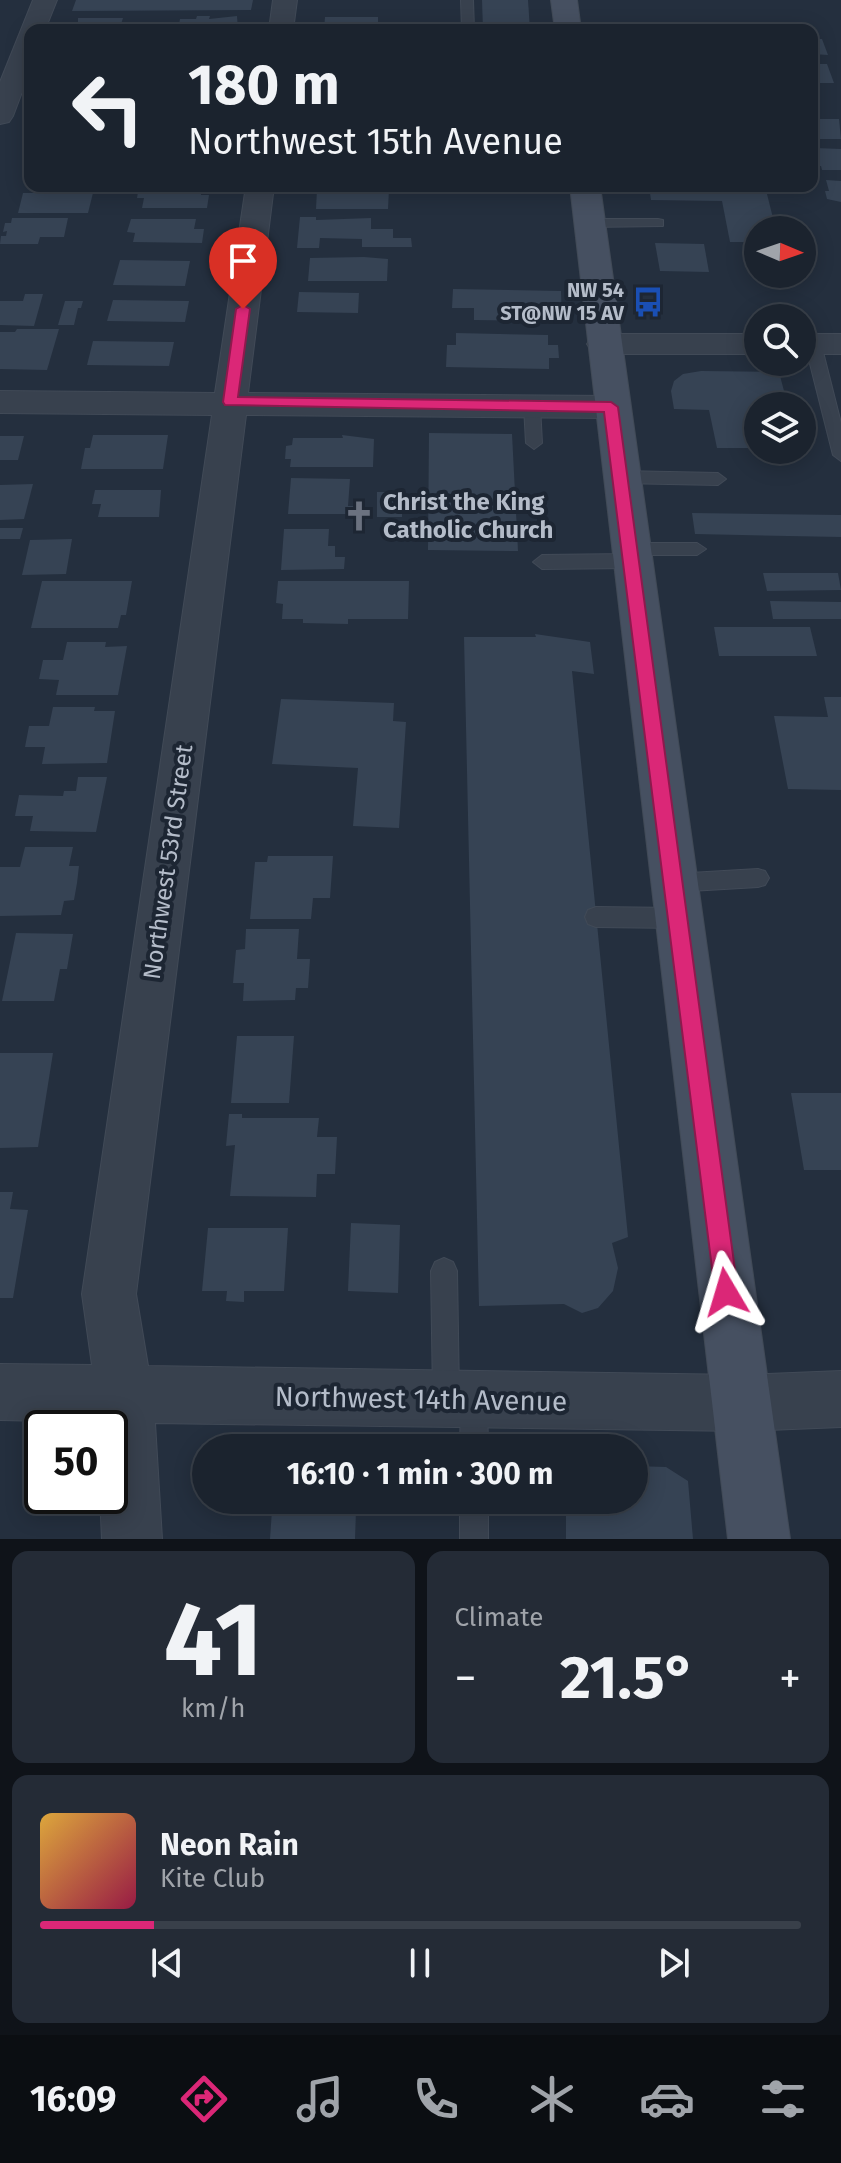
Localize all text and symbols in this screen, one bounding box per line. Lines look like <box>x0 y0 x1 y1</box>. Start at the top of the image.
text: 180 m <box>188 52 340 119</box>
icon: left <box>56 56 160 160</box>
text: Northwest 15th Avenue <box>188 120 563 164</box>
north arrow <box>744 216 816 288</box>
map controls <box>744 216 816 464</box>
pin <box>209 227 277 309</box>
icon: arrive <box>221 239 265 283</box>
place label: NW 54 ST@NW 15 AV <box>500 278 625 325</box>
bus stop icon: NW 54 ST@NW 15 AV <box>631 285 665 319</box>
button: search <box>744 304 816 376</box>
button: layers <box>744 392 816 464</box>
place label: Christ the King Catholic Church <box>383 488 553 544</box>
church icon: Christ the King Catholic Church <box>342 499 376 533</box>
street label: Northwest 53rd Street <box>138 742 198 981</box>
position arrow <box>684 1250 768 1334</box>
street label: Northwest 14th Avenue <box>274 1380 568 1418</box>
speed limit sign: 50 <box>24 1410 128 1514</box>
text: 16:10 · 1 min · 300 m <box>287 1456 553 1492</box>
text: 41 <box>163 1578 263 1703</box>
text: Climate <box>455 1602 543 1633</box>
text: 21.5° <box>560 1642 695 1714</box>
text: − <box>455 1652 477 1705</box>
text: + <box>779 1652 801 1705</box>
text: km/h <box>181 1693 245 1724</box>
text: Neon Rain <box>160 1827 299 1863</box>
text: Kite Club <box>160 1863 265 1894</box>
icon: previous <box>145 1941 189 1985</box>
icon: pause <box>398 1941 442 1985</box>
icon: next <box>652 1941 696 1985</box>
icon: directions <box>176 2071 232 2127</box>
icon: music <box>292 2071 348 2127</box>
icon: phone <box>408 2071 464 2127</box>
icon: climate <box>524 2071 580 2127</box>
icon: car <box>639 2071 695 2127</box>
icon: filters <box>755 2071 811 2127</box>
text: 16:09 <box>30 2077 116 2121</box>

